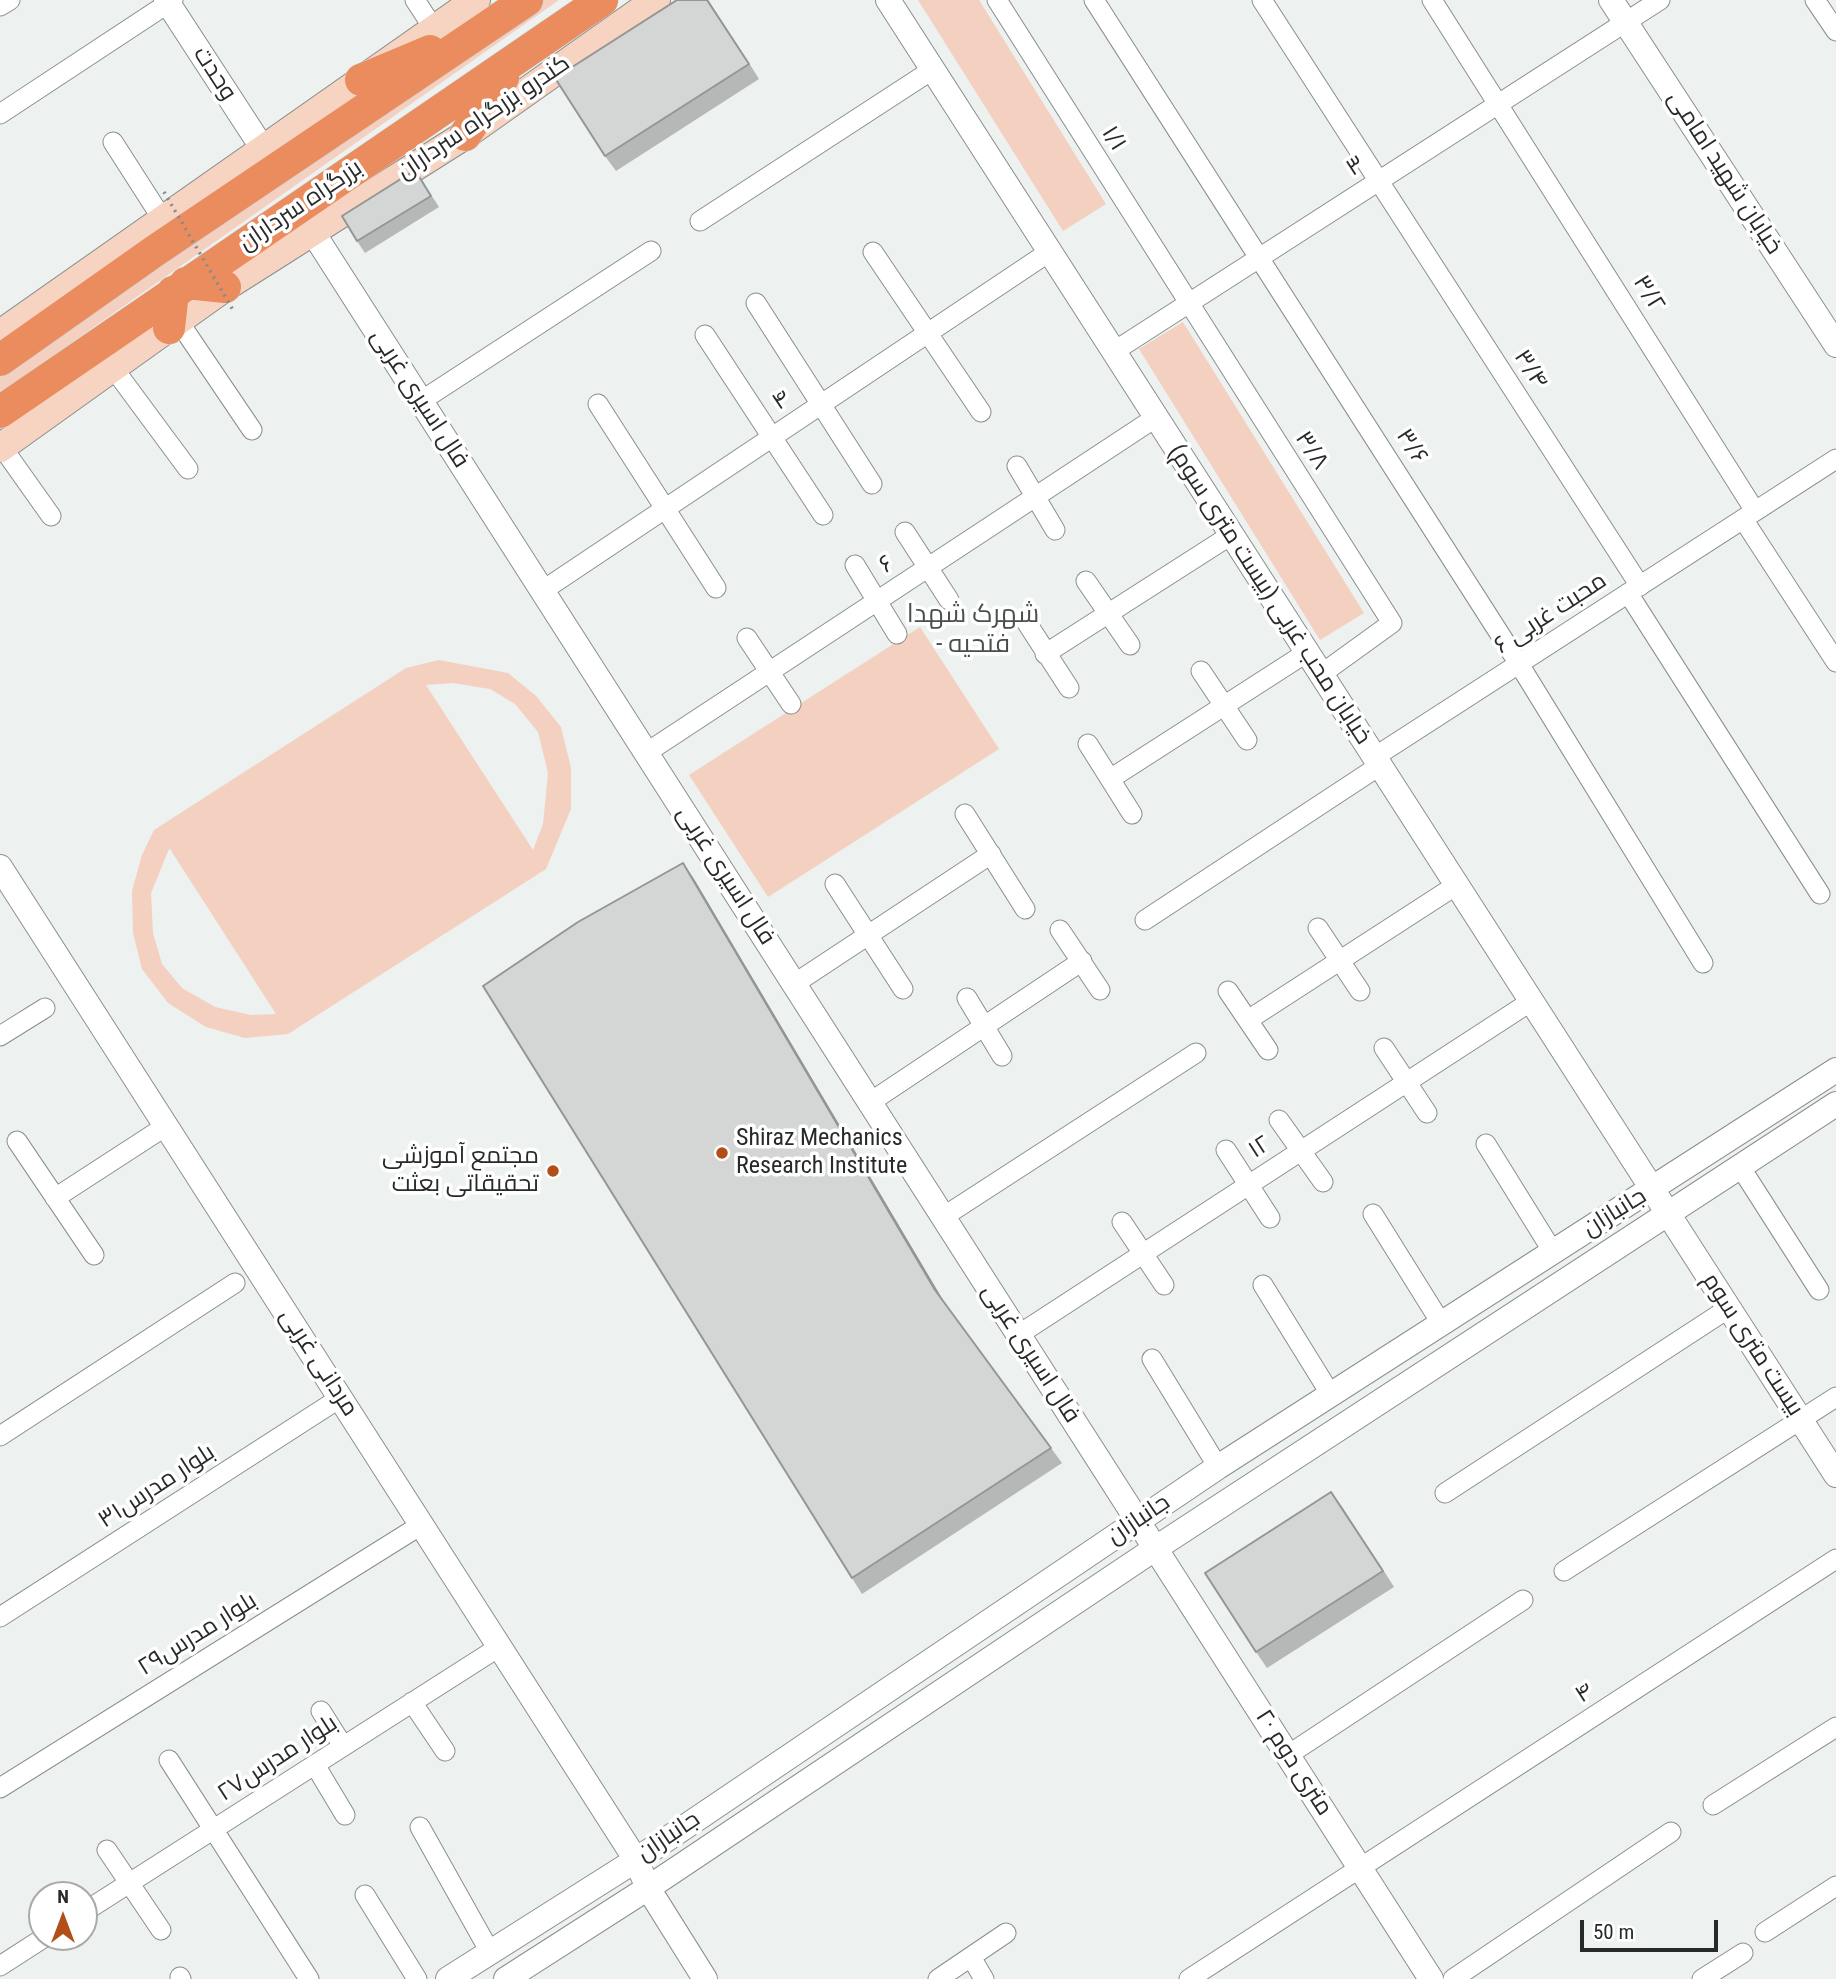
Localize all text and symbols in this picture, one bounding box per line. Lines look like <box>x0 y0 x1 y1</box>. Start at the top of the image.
street label: وحدت <box>186 42 242 106</box>
street label: کندرو بزرگراه سرداران <box>392 49 576 187</box>
street label: خیابان شهید امامی <box>1660 86 1788 260</box>
street label: ۱/۱ <box>1094 121 1132 157</box>
street label: ۳ <box>1341 151 1371 183</box>
street label: بزرگراه سرداران <box>234 154 368 258</box>
street label: ۳/۲ <box>1626 270 1670 318</box>
street label: فال اسیری غربی <box>363 324 475 474</box>
street label: ۳/۴ <box>1507 345 1553 395</box>
street label: ۴ <box>767 385 797 417</box>
street label: ۳/۶ <box>1389 424 1433 470</box>
street label: ۳/۸ <box>1288 426 1334 476</box>
street label: خیابان محب غربی (بیست متری سوم) <box>1161 440 1377 750</box>
street label: ۶ <box>874 550 900 580</box>
street label: محبت غربی ۶ <box>1489 567 1613 661</box>
district label: شهرک شهدا - فتحیه <box>907 599 1039 660</box>
street label: فال اسیری غربی <box>669 801 781 951</box>
place label: Shiraz Mechanics Research Institute <box>736 1125 907 1181</box>
street label: ۱۲ <box>1244 1130 1276 1166</box>
place label: مجتمع آموزشی تحقیقاتی بعثت <box>382 1143 539 1199</box>
marker: Shiraz Mechanics Research Institute <box>714 1145 730 1161</box>
marker: مجتمع آموزشی تحقیقاتی بعثت <box>545 1163 561 1179</box>
street label: جانبازان <box>1578 1182 1652 1244</box>
street label: بیست متری سوم <box>1695 1268 1809 1422</box>
street label: فال اسیری غربی <box>974 1279 1086 1429</box>
street label: مردانی غربی <box>272 1304 364 1422</box>
street label: بلوار مدرس۳۱ <box>93 1439 221 1535</box>
street label: جانبازان <box>1102 1489 1176 1551</box>
street label: ۲۹بلوار مدرس <box>133 1587 263 1683</box>
street label: ۴ <box>1570 1678 1600 1710</box>
street label: ۲۰ متری دوم <box>1248 1705 1338 1821</box>
street label: بلوار مدرس۲۷ <box>213 1710 343 1808</box>
street label: جانبازان <box>632 1806 706 1868</box>
north arrow <box>28 1881 98 1951</box>
text: N <box>57 1885 69 1908</box>
scale bar <box>1584 1906 1722 1950</box>
text: 50 m <box>1593 1920 1634 1944</box>

